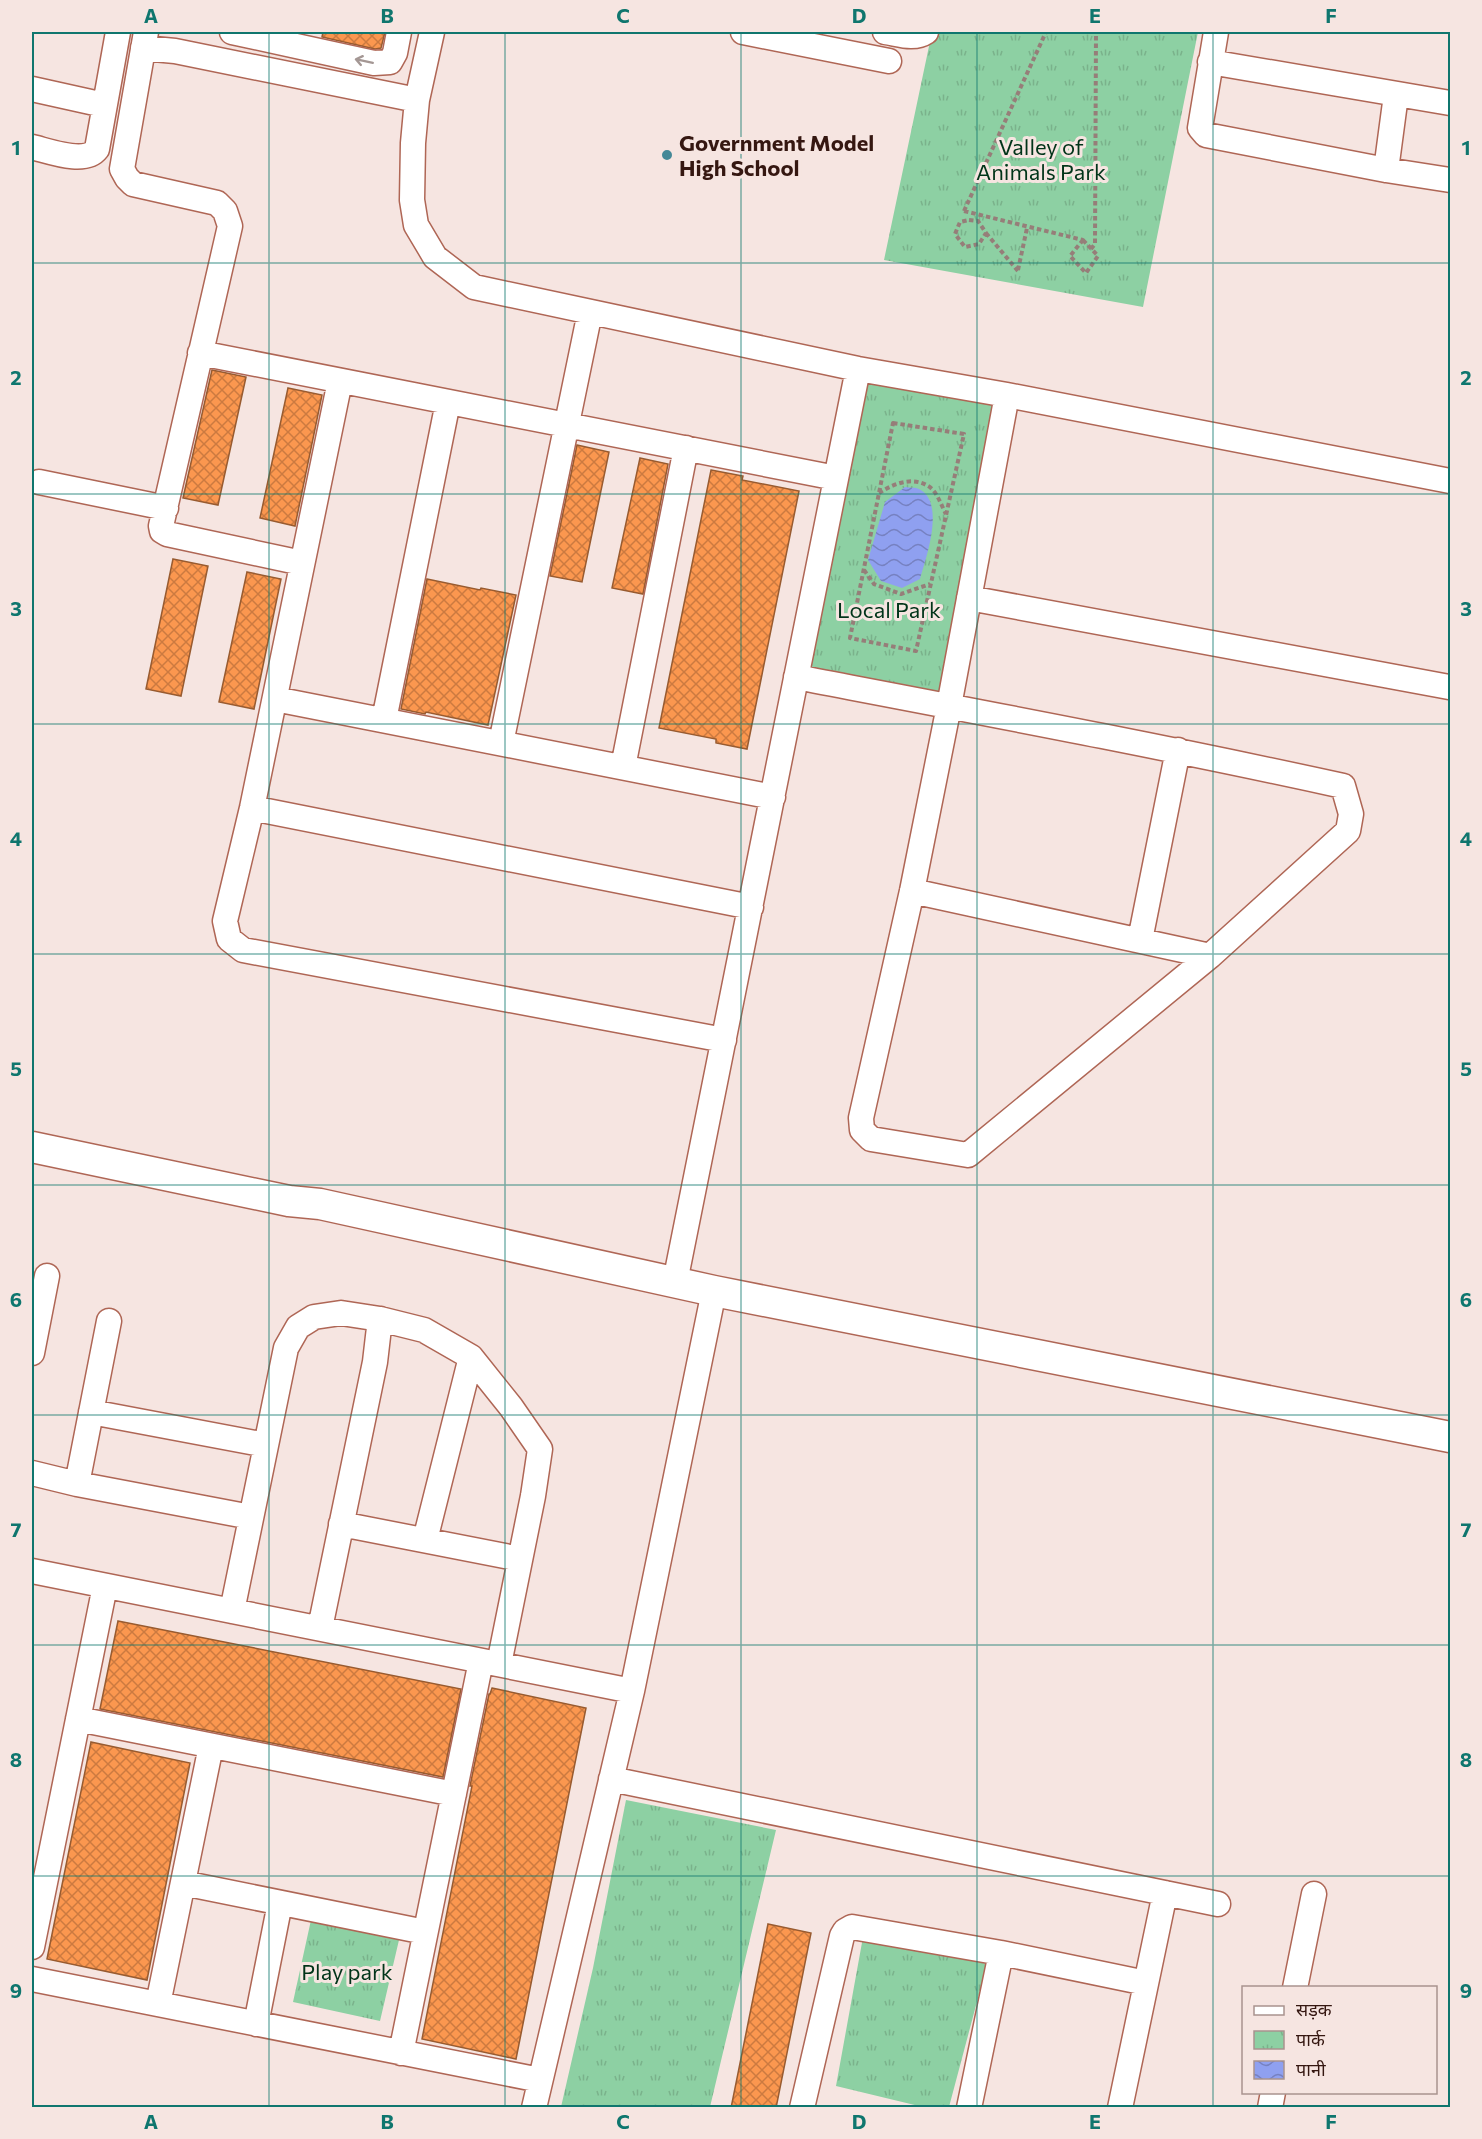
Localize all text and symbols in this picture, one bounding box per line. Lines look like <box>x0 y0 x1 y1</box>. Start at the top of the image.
text: A <box>144 3 158 27</box>
text: B <box>380 3 394 27</box>
text: C <box>616 3 630 27</box>
text: D <box>852 3 866 27</box>
text: E <box>1089 3 1101 27</box>
text: F <box>1325 3 1337 27</box>
one-way arrow <box>355 55 374 66</box>
place label: Government Model High School <box>679 129 874 181</box>
park label: Valley of Animals Park <box>976 133 1106 185</box>
text: 1 <box>11 135 21 159</box>
text: 1 <box>1461 135 1471 159</box>
marker: Government Model High School <box>660 148 674 162</box>
text: 2 <box>10 365 22 389</box>
text: 2 <box>1460 365 1472 389</box>
text: 3 <box>10 596 22 620</box>
park label: Local Park <box>837 596 941 623</box>
text: 3 <box>1460 596 1472 620</box>
text: 4 <box>10 826 22 850</box>
text: 4 <box>1460 826 1472 850</box>
text: 5 <box>10 1056 22 1080</box>
text: 5 <box>1460 1056 1472 1080</box>
text: 6 <box>10 1287 22 1311</box>
text: 6 <box>1460 1287 1472 1311</box>
text: 7 <box>11 1517 22 1541</box>
text: 7 <box>1461 1517 1472 1541</box>
text: 8 <box>10 1747 22 1771</box>
text: 8 <box>1460 1747 1472 1771</box>
park label: Play park <box>301 1958 393 1985</box>
text: 9 <box>10 1978 22 2002</box>
text: 9 <box>1460 1978 1472 2002</box>
legend <box>1242 1986 1437 2094</box>
text: सड़क <box>1296 1998 1333 2020</box>
text: पार्क <box>1296 2028 1326 2050</box>
text: पानी <box>1296 2058 1326 2080</box>
text: A <box>144 2109 158 2133</box>
text: B <box>380 2109 394 2133</box>
text: C <box>616 2109 630 2133</box>
text: D <box>852 2109 866 2133</box>
text: E <box>1089 2109 1101 2133</box>
text: F <box>1325 2109 1337 2133</box>

